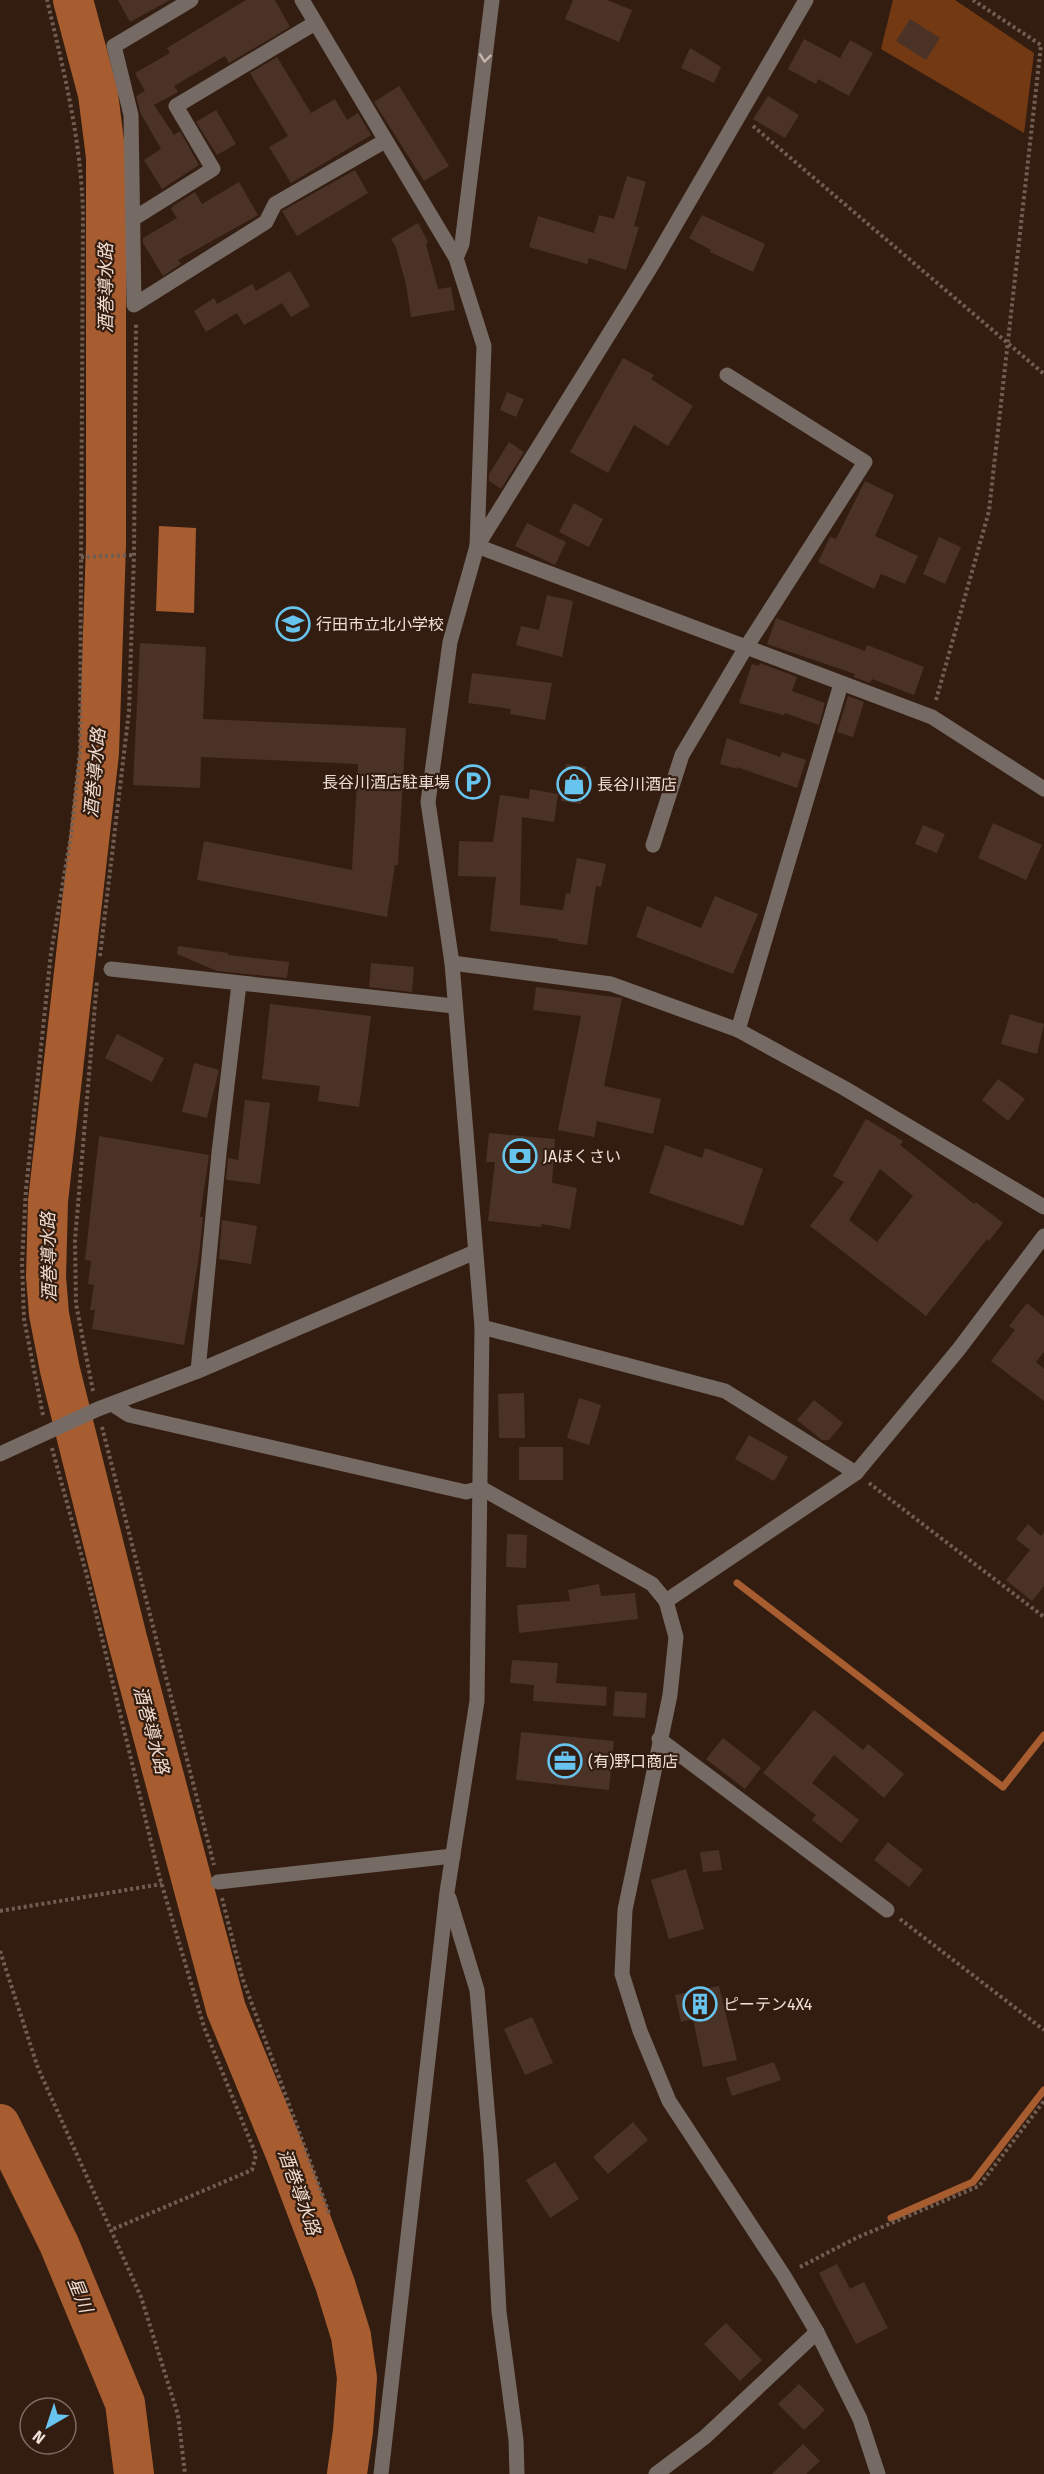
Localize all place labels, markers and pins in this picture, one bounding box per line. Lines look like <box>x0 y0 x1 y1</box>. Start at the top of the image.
school or university icon: 行田市立北小学校 <box>275 606 311 642</box>
place label: 行田市立北小学校 <box>316 615 444 634</box>
parking icon: 長谷川酒店駐車場 <box>455 764 491 800</box>
shop icon: 長谷川酒店 <box>556 766 592 802</box>
place label: 長谷川酒店駐車場 <box>322 773 450 792</box>
place label: 長谷川酒店 <box>597 775 677 794</box>
bank icon: JAほくさい <box>502 1138 538 1174</box>
place label: JAほくさい <box>543 1147 621 1166</box>
office icon: (有)野口商店 <box>547 1743 583 1779</box>
place label: (有)野口商店 <box>588 1752 678 1771</box>
building icon: ピーテン4X4 <box>682 1986 718 2022</box>
place label: ピーテン4X4 <box>723 1995 813 2014</box>

